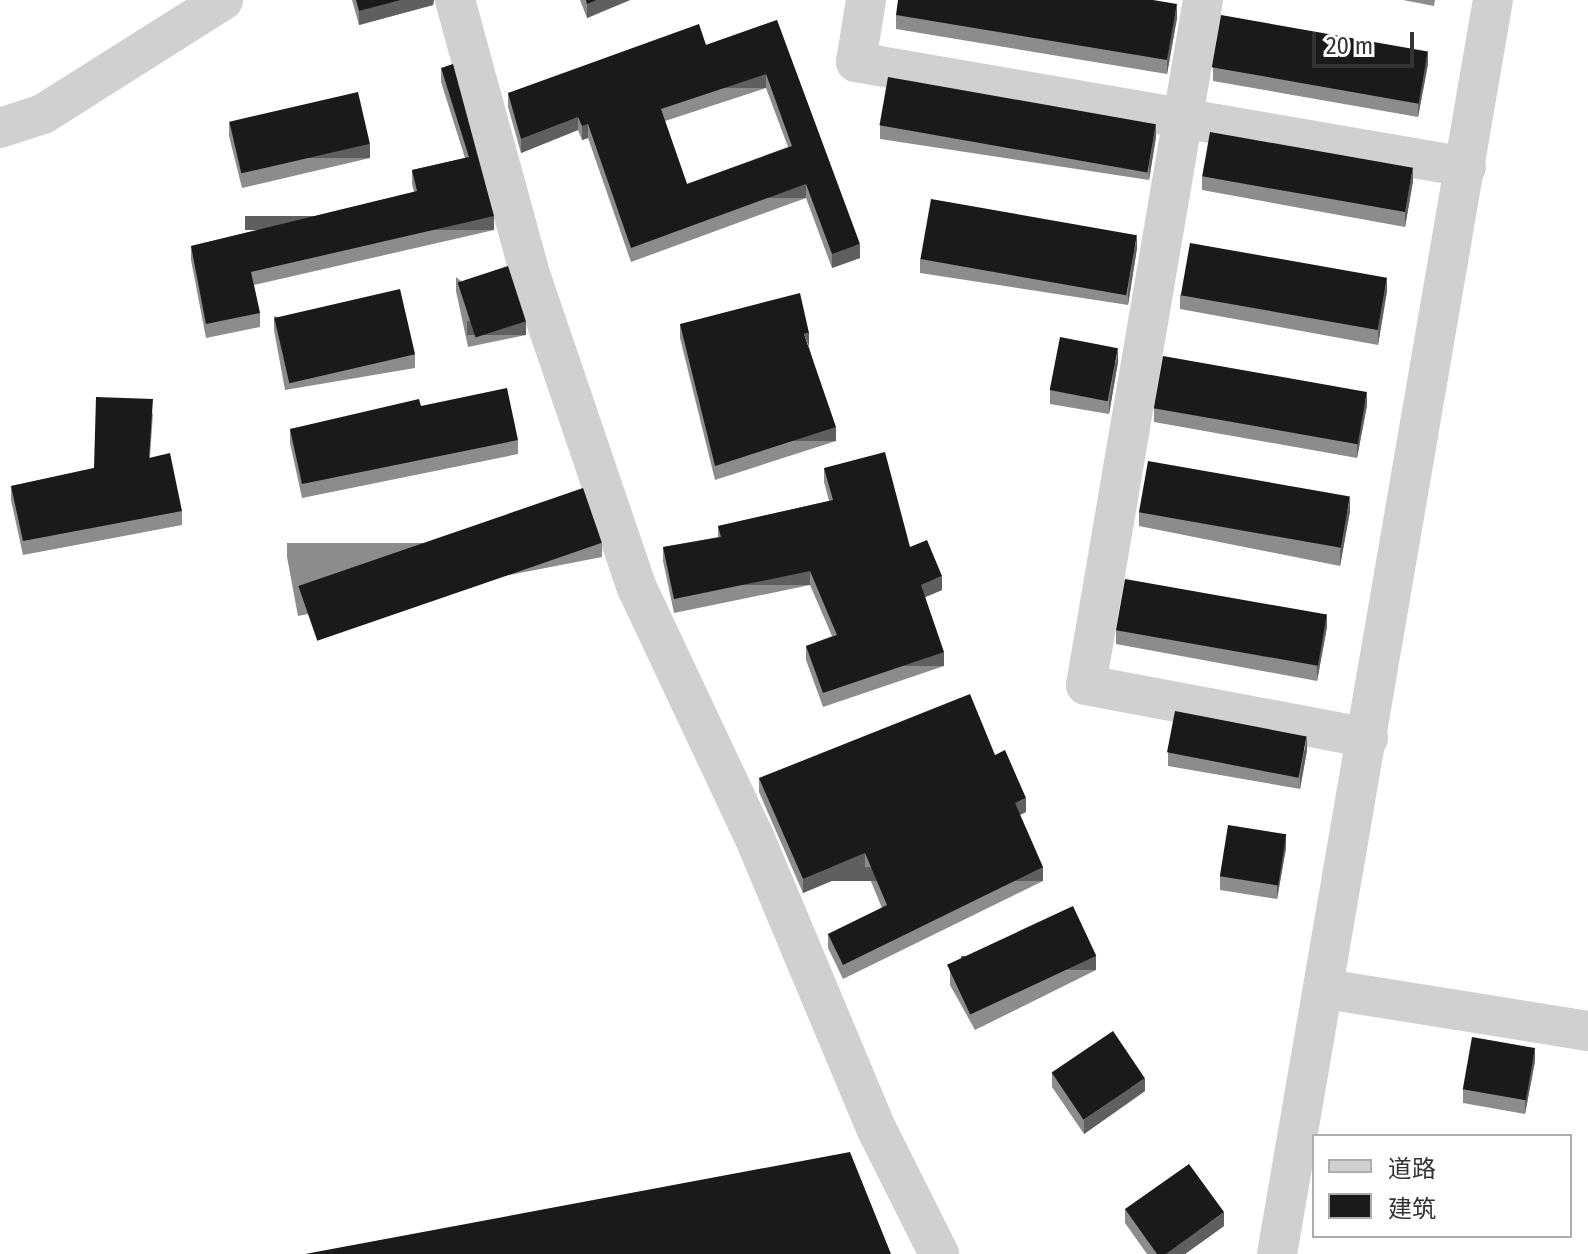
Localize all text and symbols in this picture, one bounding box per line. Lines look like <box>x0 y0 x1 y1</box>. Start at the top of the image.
scale bar <box>1316 16 1418 66</box>
text: 20 m <box>1326 32 1373 60</box>
legend <box>1312 1134 1572 1238</box>
text: 道路 <box>1388 1155 1436 1183</box>
text: 建筑 <box>1388 1195 1436 1223</box>

